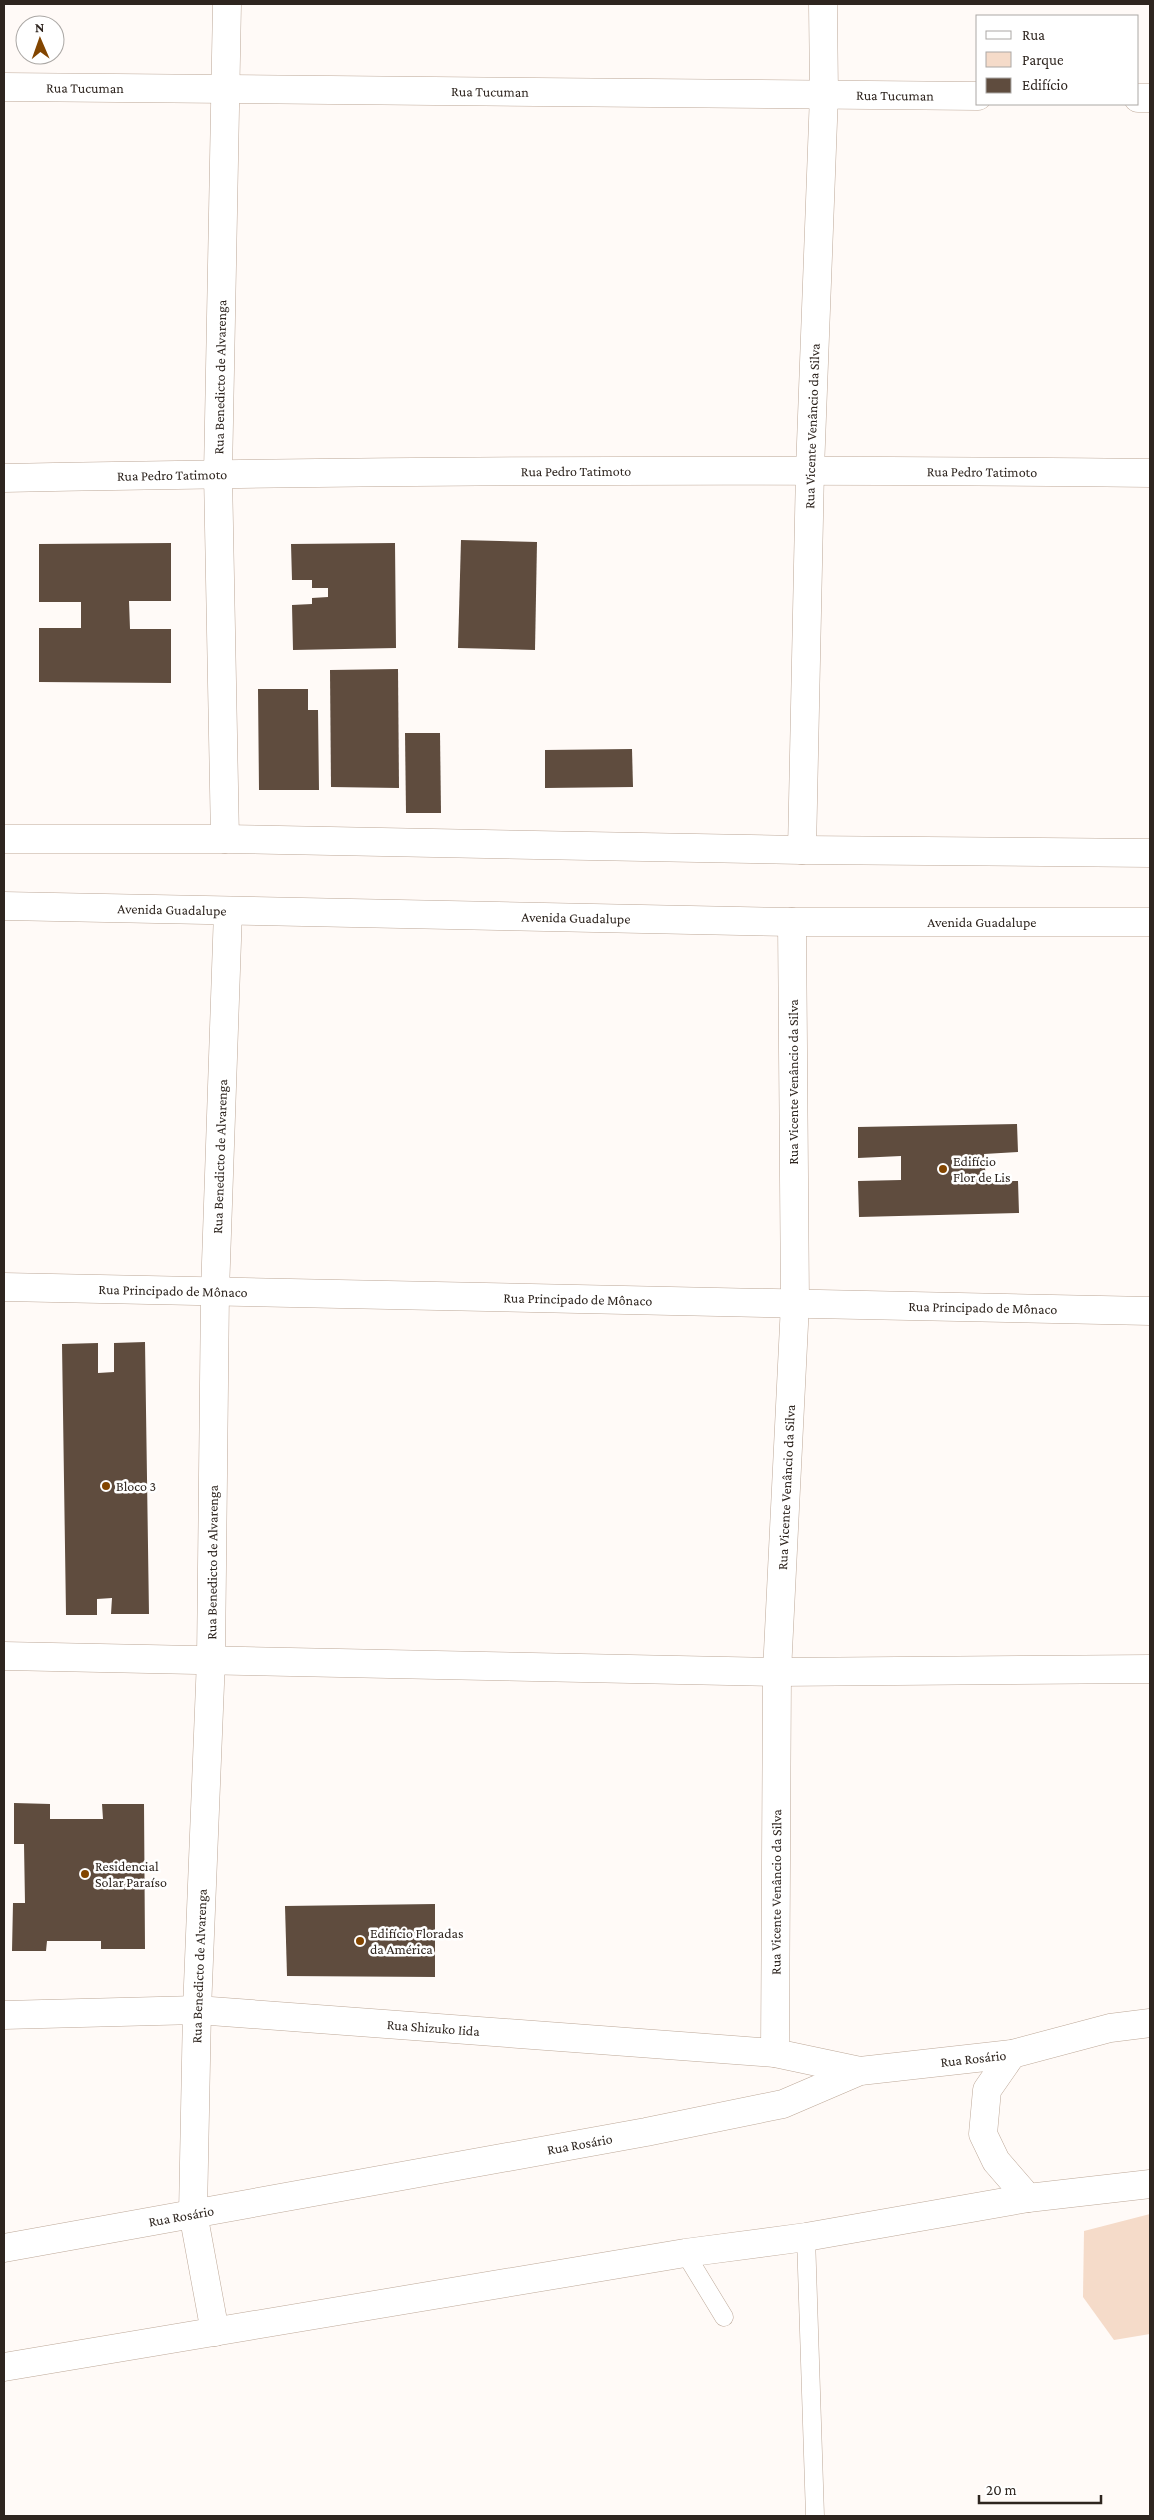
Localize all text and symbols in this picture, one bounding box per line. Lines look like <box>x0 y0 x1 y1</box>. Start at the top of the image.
north arrow <box>15 15 65 65</box>
legend <box>976 15 1139 105</box>
text: N <box>34 19 45 35</box>
text: Rua <box>1022 27 1045 43</box>
text: Parque <box>1022 52 1064 69</box>
text: Edifício <box>1022 77 1068 93</box>
street label: Rua Tucuman <box>46 79 124 96</box>
street label: Rua Tucuman <box>451 83 529 100</box>
street label: Rua Tucuman <box>856 87 934 104</box>
street label: Rua Benedicto de Alvarenga <box>210 299 229 455</box>
street label: Rua Vicente Venâncio da Silva <box>801 342 823 509</box>
street label: Rua Pedro Tatimoto <box>521 463 631 479</box>
street label: Rua Pedro Tatimoto <box>927 463 1037 480</box>
street label: Rua Pedro Tatimoto <box>117 466 227 484</box>
street label: Avenida Guadalupe <box>117 900 227 919</box>
street label: Avenida Guadalupe <box>521 909 631 927</box>
street label: Avenida Guadalupe <box>927 914 1036 930</box>
street label: Rua Vicente Venâncio da Silva <box>785 999 801 1165</box>
street label: Rua Benedicto de Alvarenga <box>209 1078 230 1234</box>
place label: Edifício Flor de Lis <box>953 1153 1010 1185</box>
marker: Edifício Flor de Lis <box>937 1163 949 1175</box>
street label: Rua Principado de Mônaco <box>98 1281 248 1300</box>
street label: Rua Principado de Mônaco <box>503 1289 653 1309</box>
street label: Rua Principado de Mônaco <box>908 1298 1058 1317</box>
street label: Rua Vicente Venâncio da Silva <box>774 1404 798 1570</box>
place label: Bloco 3 <box>116 1478 156 1494</box>
marker: Bloco 3 <box>100 1480 112 1492</box>
street label: Rua Benedicto de Alvarenga <box>203 1484 221 1640</box>
street label: Rua Vicente Venâncio da Silva <box>767 1809 784 1975</box>
place label: Residencial Solar Paraíso <box>95 1858 167 1890</box>
marker: Residencial Solar Paraíso <box>79 1868 91 1880</box>
street label: Rua Benedicto de Alvarenga <box>188 1888 210 2044</box>
place label: Edifício Floradas da América <box>370 1925 464 1957</box>
marker: Edifício Floradas da América <box>354 1935 366 1947</box>
street label: Rua Shizuko Iida <box>386 2016 481 2039</box>
street label: Rua Rosário <box>939 2047 1007 2070</box>
street label: Rua Rosário <box>546 2130 614 2158</box>
street label: Rua Rosário <box>147 2202 215 2230</box>
scale bar <box>979 2472 1102 2504</box>
text: 20 m <box>986 2482 1017 2498</box>

